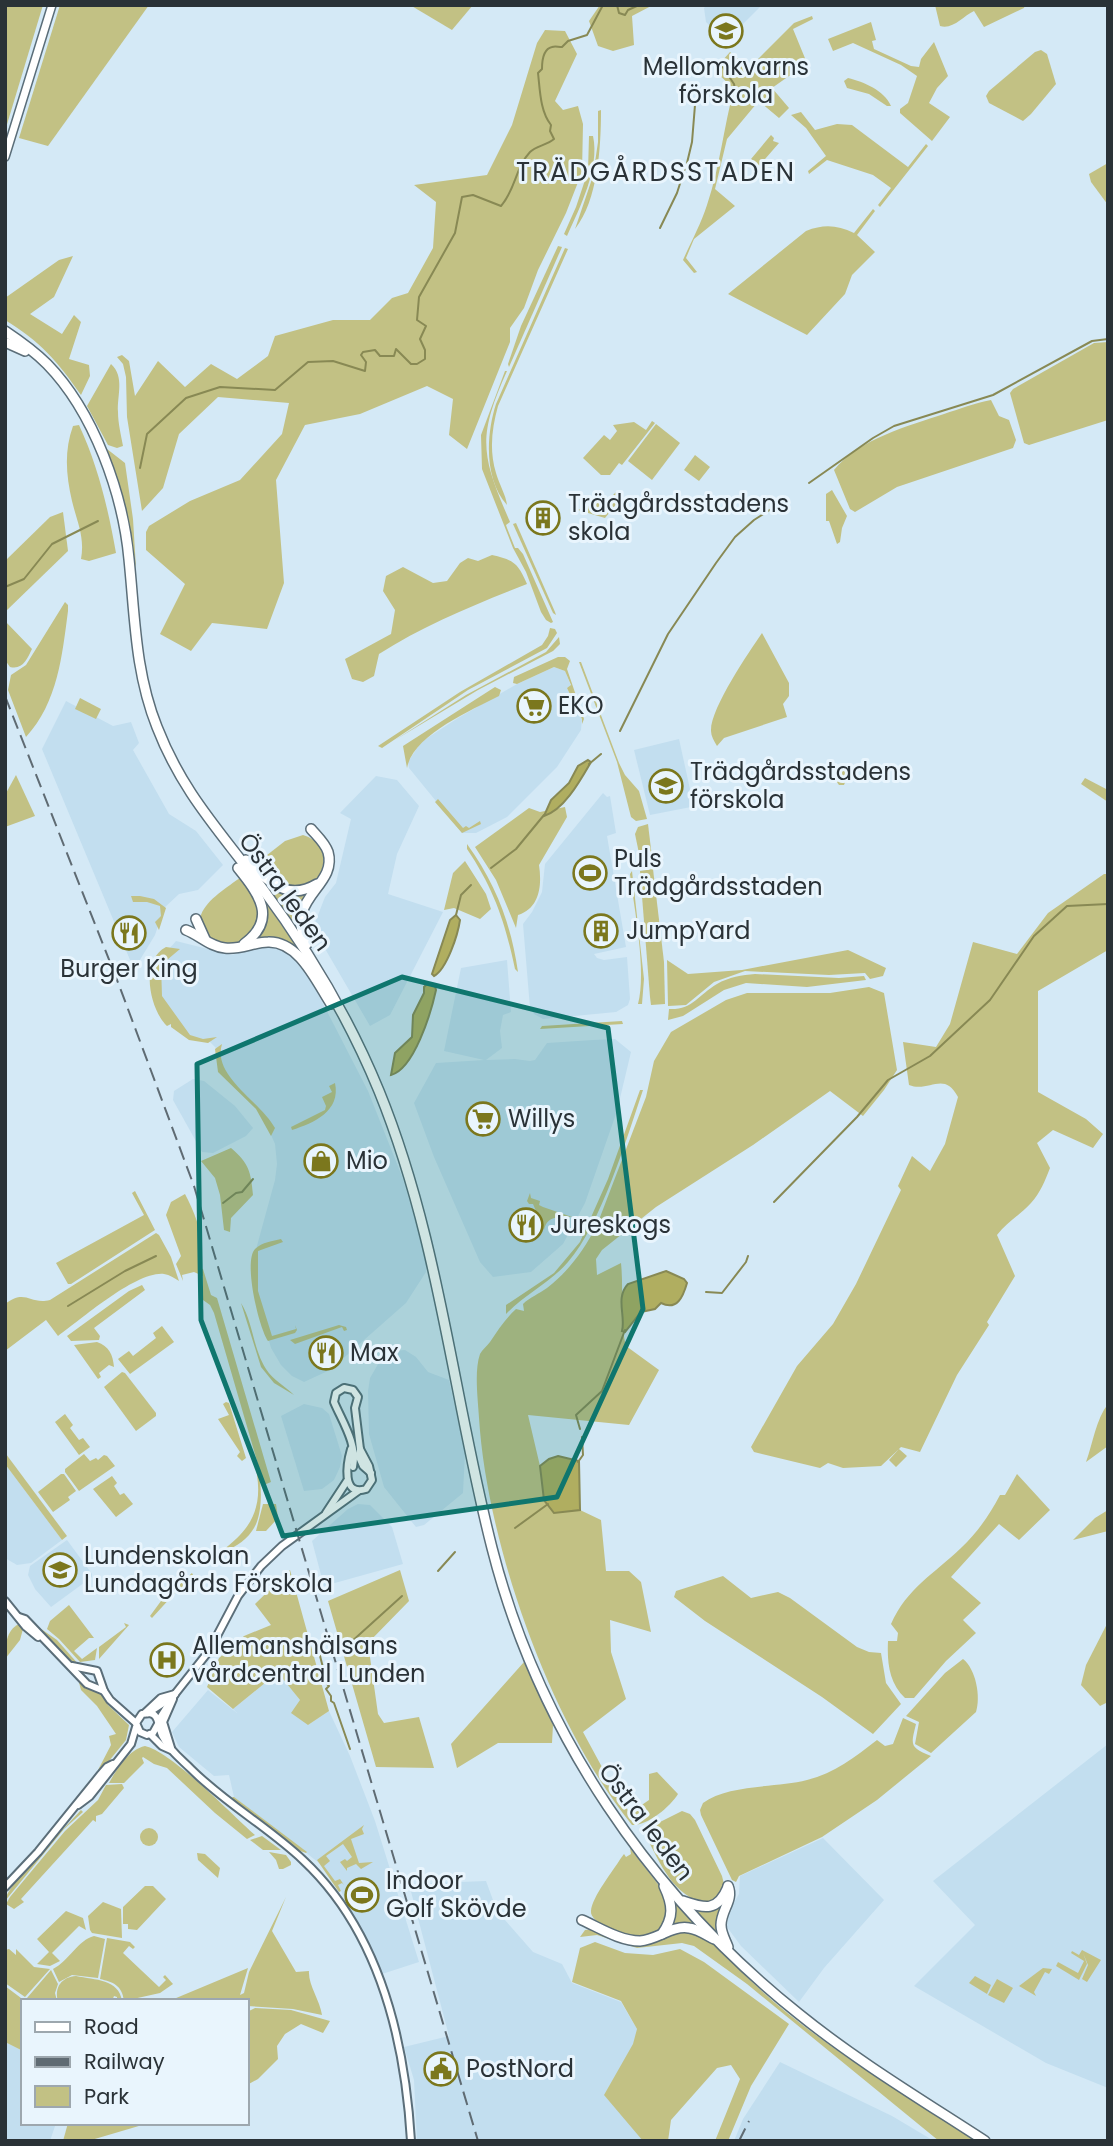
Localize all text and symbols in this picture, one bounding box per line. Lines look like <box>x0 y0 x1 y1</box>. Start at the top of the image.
school or university icon: Mellomkvarns förskola <box>707 12 745 50</box>
place label: Mellomkvarns förskola <box>643 50 809 111</box>
district label: TRÄDGÅRDSSTADEN <box>516 154 796 190</box>
place label: Trädgårdsstadens skola <box>568 487 789 548</box>
building icon: Trädgårdsstadens skola <box>524 499 562 537</box>
supermarket icon: EKO <box>515 687 553 725</box>
place label: EKO <box>558 689 604 722</box>
place label: Trädgårdsstadens förskola <box>690 755 911 816</box>
school or university icon: Trädgårdsstadens förskola <box>647 767 685 805</box>
street label: Östra leden <box>231 826 340 958</box>
place label: Puls Trädgårdsstaden <box>614 842 823 903</box>
sports icon: Puls Trädgårdsstaden <box>571 854 609 892</box>
building icon: JumpYard <box>582 912 620 950</box>
restaurant icon: Burger King <box>110 914 148 952</box>
place label: JumpYard <box>626 914 750 947</box>
place label: Burger King <box>60 952 198 985</box>
supermarket icon: Willys <box>464 1100 502 1138</box>
place label: Willys <box>508 1102 575 1135</box>
shop icon: Mio <box>302 1142 340 1180</box>
place label: Mio <box>346 1144 388 1177</box>
restaurant icon: Jureskogs <box>507 1206 545 1244</box>
place label: Jureskogs <box>550 1208 671 1241</box>
restaurant icon: Max <box>307 1334 345 1372</box>
place label: Max <box>350 1336 399 1369</box>
place label: Lundenskolan Lundagårds Förskola <box>84 1539 333 1600</box>
school or university icon: Lundenskolan Lundagårds Förskola <box>41 1551 79 1589</box>
place label: Allemanshälsans vårdcentral Lunden <box>192 1629 425 1690</box>
hospital icon: Allemanshälsans vårdcentral Lunden <box>148 1641 186 1679</box>
street label: Östra leden <box>591 1756 701 1887</box>
place label: Indoor Golf Skövde <box>386 1864 527 1925</box>
sports icon: Indoor Golf Skövde <box>343 1876 381 1914</box>
legend <box>21 1999 248 2125</box>
text: Road <box>84 2012 139 2041</box>
text: Railway <box>84 2047 165 2076</box>
public building icon: PostNord <box>422 2050 460 2088</box>
place label: PostNord <box>466 2052 574 2085</box>
text: Park <box>84 2082 129 2111</box>

